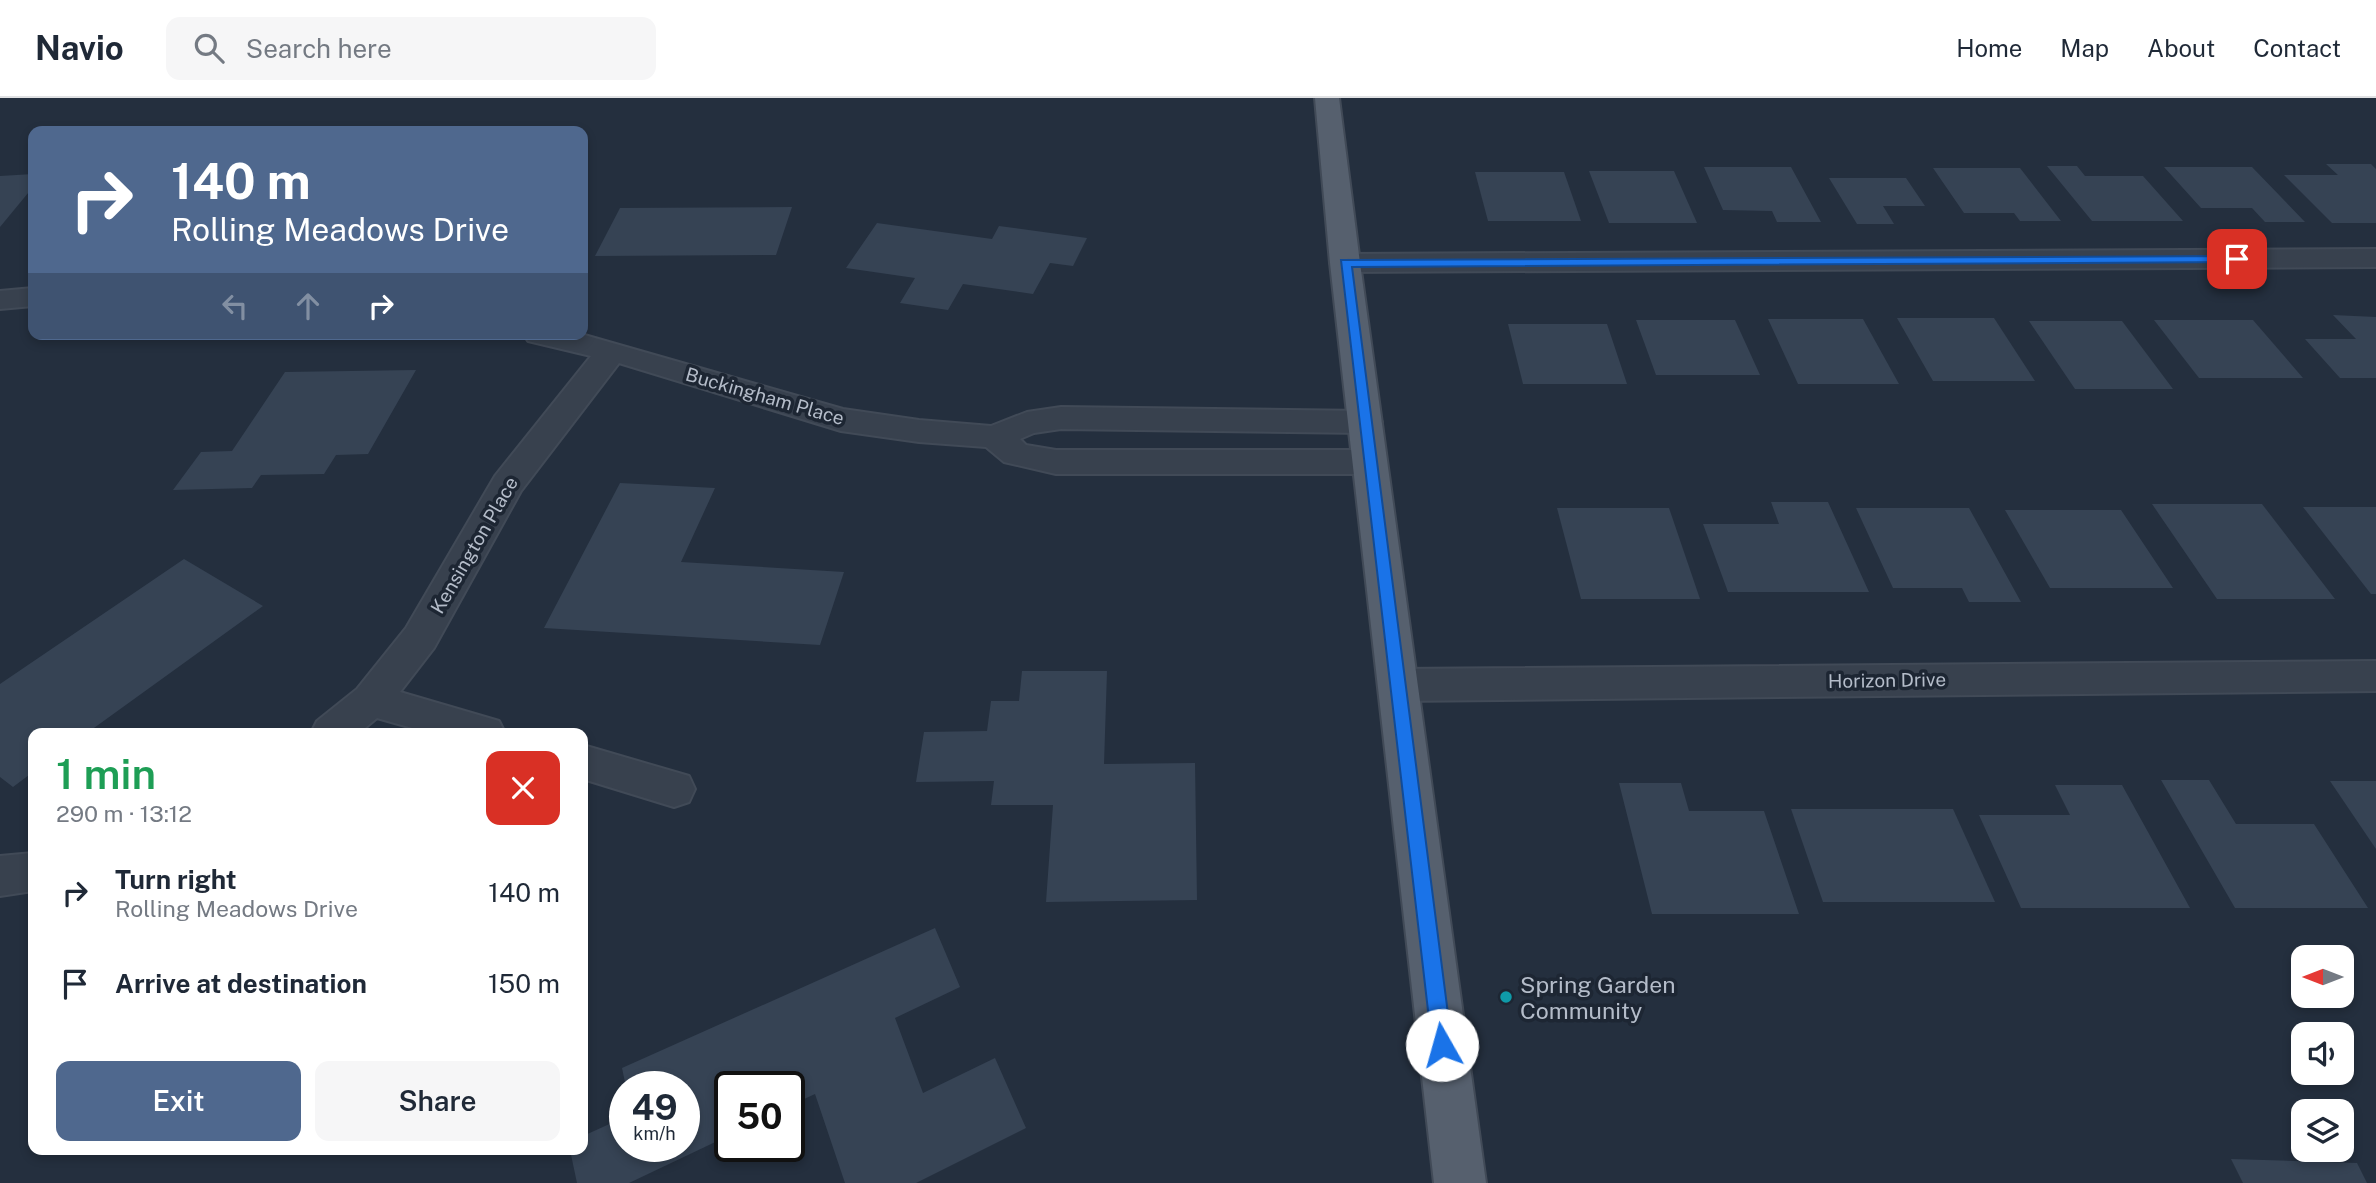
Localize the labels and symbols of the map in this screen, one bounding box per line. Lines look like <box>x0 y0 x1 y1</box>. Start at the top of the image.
pin <box>2207 229 2267 289</box>
street label: Buckingham Place <box>683 363 847 429</box>
street label: Kensington Place <box>426 473 522 617</box>
street label: Horizon Drive <box>1828 668 1946 692</box>
north arrow <box>2291 945 2354 1008</box>
place label: Spring Garden Community <box>1520 971 1676 1024</box>
marker: Spring Garden Community <box>1498 989 1514 1005</box>
position arrow <box>1405 1008 1479 1082</box>
speed limit sign: 50 <box>714 1071 805 1162</box>

